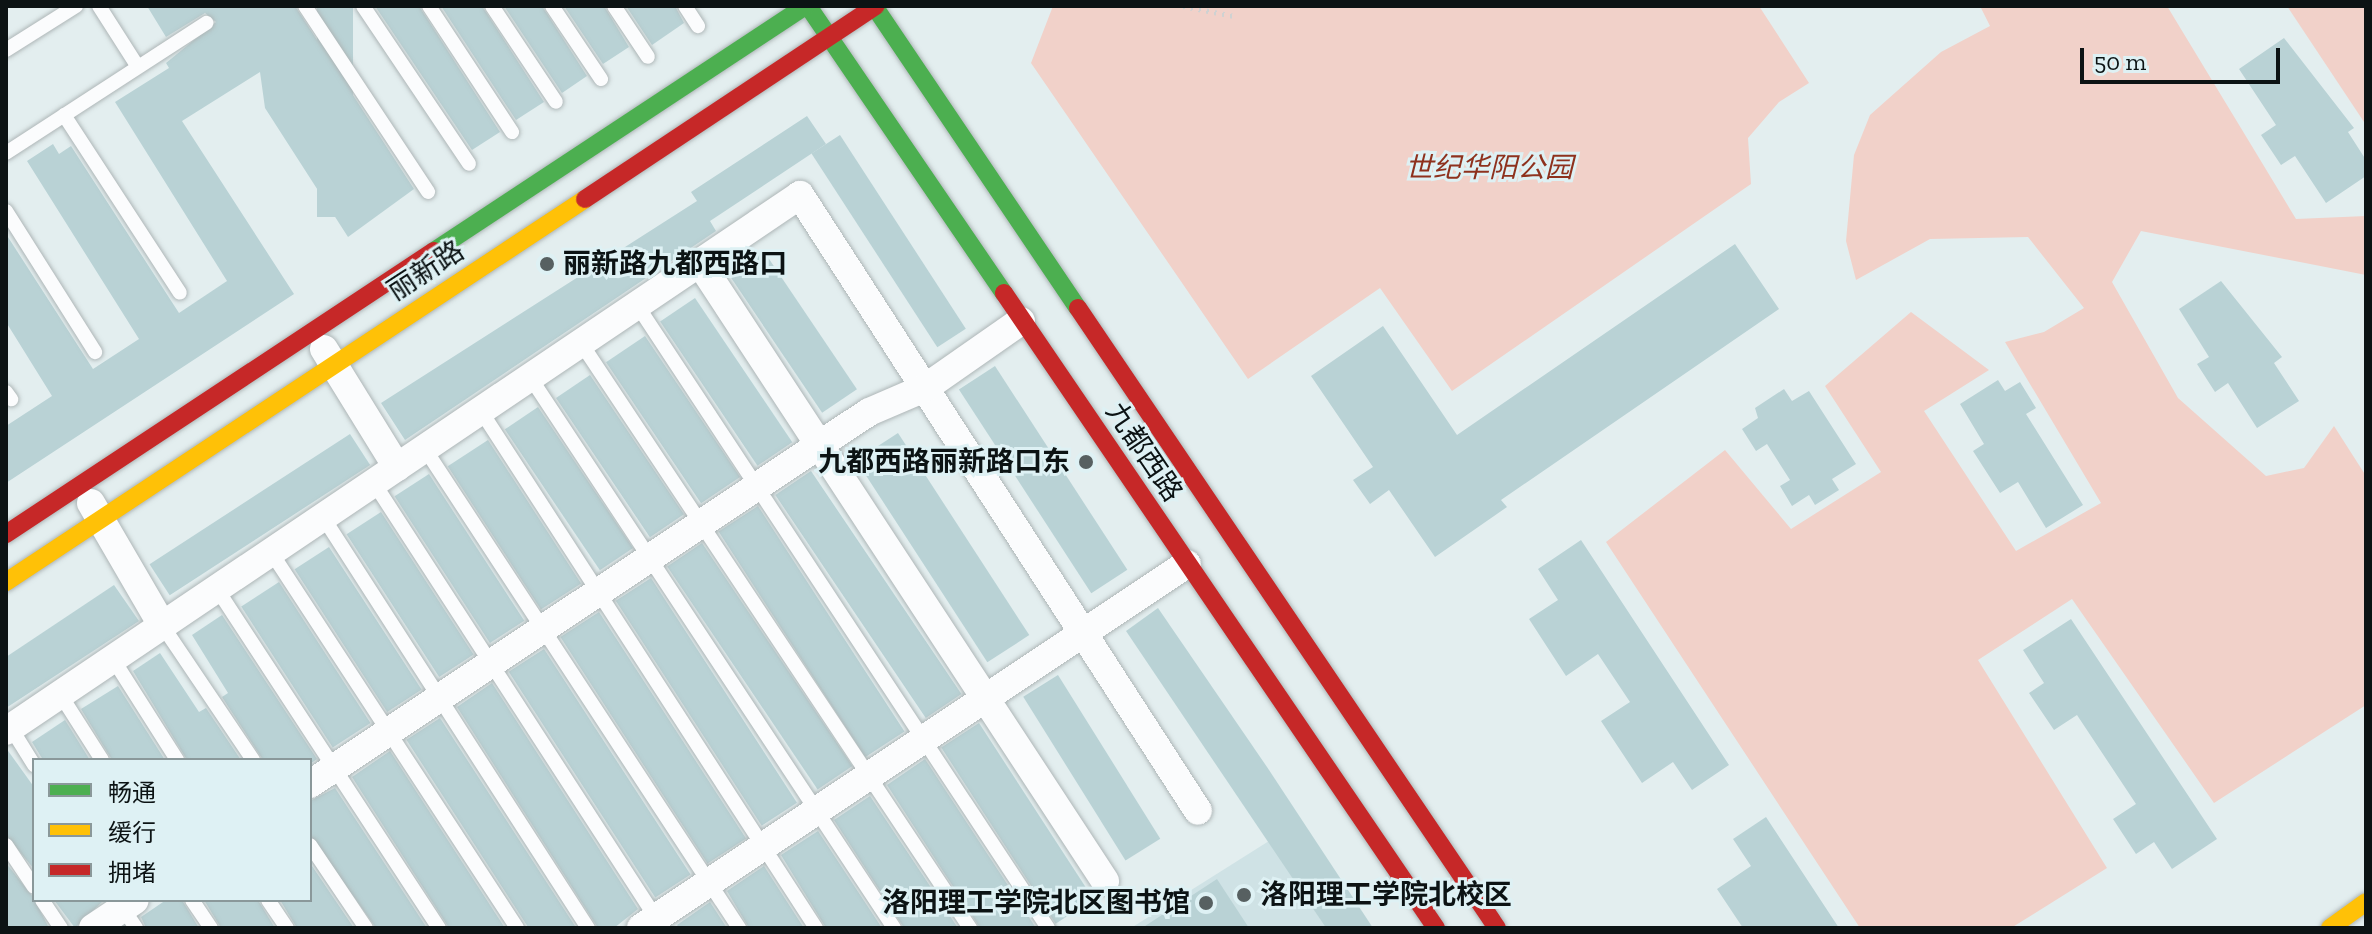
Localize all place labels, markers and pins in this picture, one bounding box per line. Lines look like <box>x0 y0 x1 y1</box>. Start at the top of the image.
place label: 丽新路九都西路口 <box>563 247 787 281</box>
marker: 丽新路九都西路口 <box>538 255 556 273</box>
place label: 九都西路丽新路口东 <box>818 445 1070 479</box>
marker: 九都西路丽新路口东 <box>1077 453 1095 471</box>
place label: 洛阳理工学院北校区 <box>1260 878 1512 912</box>
place label: 洛阳理工学院北区图书馆 <box>882 886 1190 920</box>
marker: 洛阳理工学院北校区 <box>1235 886 1253 904</box>
marker: 洛阳理工学院北区图书馆 <box>1197 894 1215 912</box>

